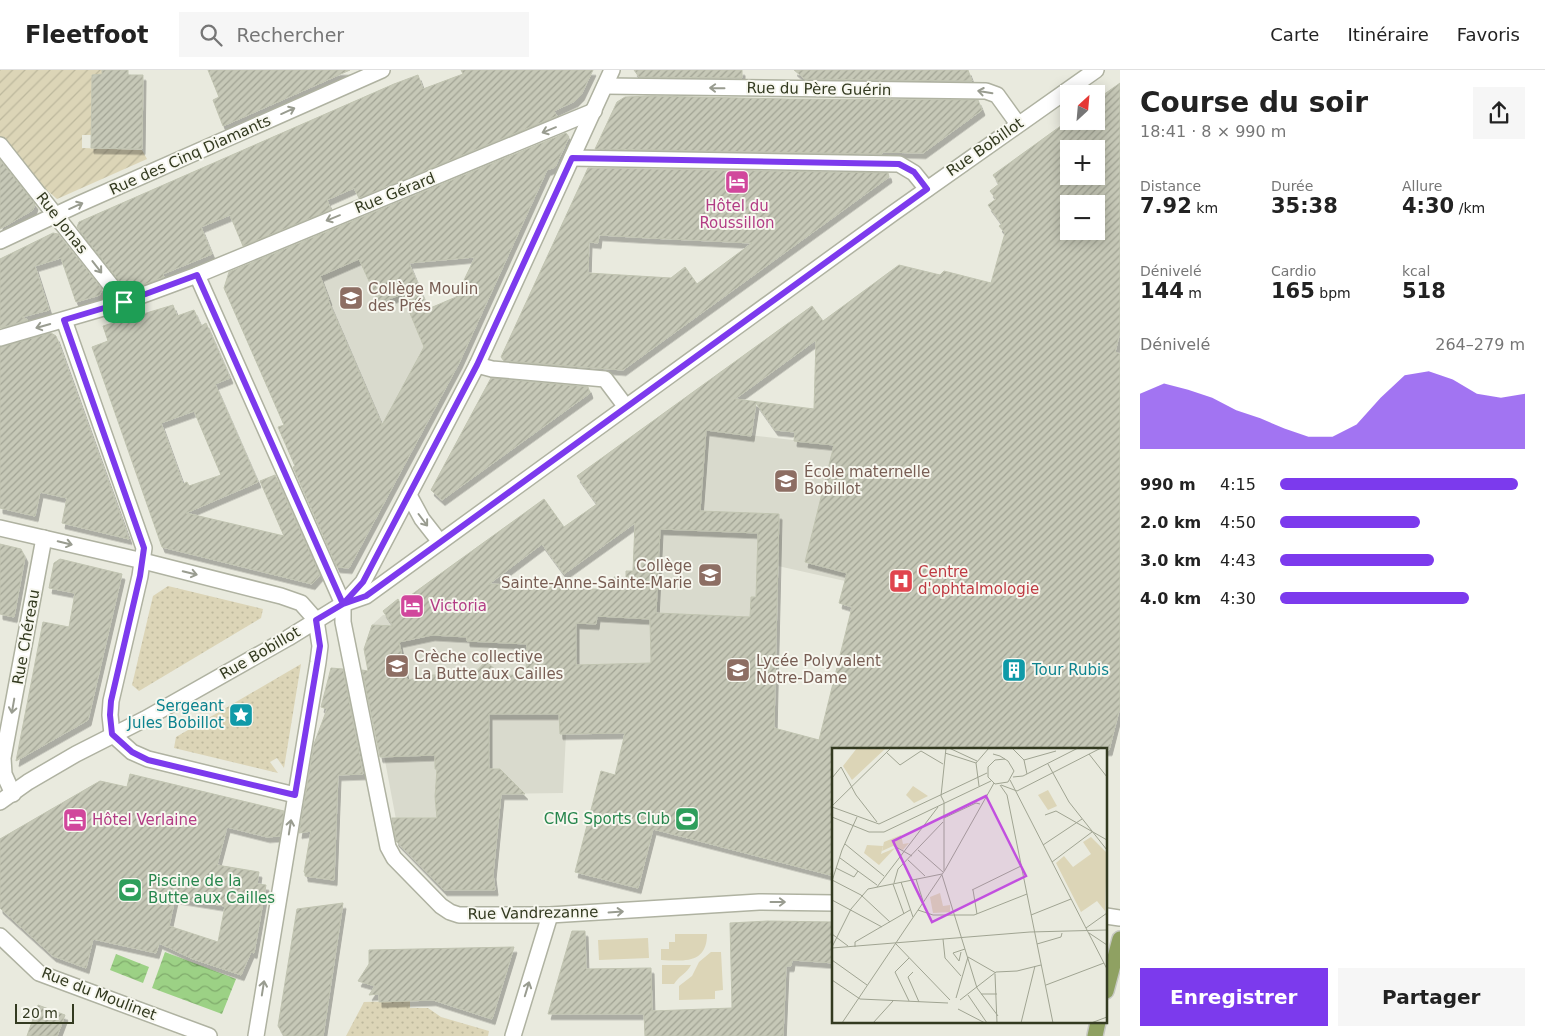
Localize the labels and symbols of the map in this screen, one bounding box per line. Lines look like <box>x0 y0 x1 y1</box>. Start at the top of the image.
street label: Rue du Père Guérin <box>746 79 892 99</box>
one-way arrow <box>710 83 726 93</box>
north arrow <box>1060 85 1105 130</box>
one-way arrow <box>977 87 993 97</box>
one-way arrow <box>280 105 295 115</box>
street label: Rue des Cinq Diamants <box>106 111 274 199</box>
street label: Rue Bobillot <box>943 114 1027 180</box>
one-way arrow <box>541 126 557 135</box>
street label: Rue Gérard <box>352 169 438 217</box>
hotel icon: Hôtel du Roussillon <box>724 169 750 195</box>
street label: Rue Jonas <box>32 189 92 258</box>
place label: Hôtel du Roussillon <box>699 197 775 232</box>
one-way arrow <box>68 200 83 210</box>
one-way arrow <box>326 215 341 224</box>
one-way arrow <box>91 260 102 273</box>
place label: Collège Moulin des Prés <box>368 280 478 315</box>
pin <box>103 281 145 323</box>
school or university icon: Collège Moulin des Prés <box>338 285 364 311</box>
one-way arrow <box>36 322 52 332</box>
place label: École maternelle Bobillot <box>804 462 930 498</box>
school or university icon: École maternelle Bobillot <box>773 468 799 494</box>
one-way arrow <box>418 513 428 527</box>
one-way arrow <box>56 539 72 548</box>
place label: Collège Sainte-Anne-Sainte-Marie <box>501 557 692 592</box>
school or university icon: Collège Sainte-Anne-Sainte-Marie <box>697 562 723 588</box>
place label: Centre d'ophtalmologie <box>918 563 1039 598</box>
hospital icon: Centre d'ophtalmologie <box>888 568 914 594</box>
one-way arrow <box>181 569 197 578</box>
street label: Rue Chéreau <box>9 588 43 686</box>
hotel icon: Victoria <box>399 593 425 619</box>
place label: Victoria <box>430 597 487 615</box>
street label: Rue Bobillot <box>217 623 303 683</box>
place label: Crèche collective La Butte aux Cailles <box>414 648 564 683</box>
place label: Lycée Polyvalent Notre-Dame <box>756 652 881 687</box>
school or university icon: Crèche collective La Butte aux Cailles <box>384 653 410 679</box>
school or university icon: Lycée Polyvalent Notre-Dame <box>725 657 751 683</box>
building icon: Tour Rubis <box>1001 657 1027 683</box>
place label: Tour Rubis <box>1031 661 1109 679</box>
place label: Sergeant Jules Bobillot <box>127 697 224 732</box>
one-way arrow <box>7 698 17 714</box>
place icon: Sergeant Jules Bobillot <box>228 702 254 728</box>
inset map <box>832 748 1108 1024</box>
sports icon: CMG Sports Club <box>674 806 700 832</box>
hotel icon: Hôtel Verlaine <box>62 807 88 833</box>
place label: CMG Sports Club <box>544 810 670 828</box>
place label: Hôtel Verlaine <box>92 811 197 829</box>
one-way arrow <box>285 820 295 836</box>
place label: Piscine de la Butte aux Cailles <box>148 872 275 907</box>
sports icon: Piscine de la Butte aux Cailles <box>117 877 143 903</box>
one-way arrow <box>770 897 786 907</box>
street label: Rue Vandrezanne <box>467 903 599 923</box>
one-way arrow <box>608 907 624 916</box>
street label: Rue du Moulinet <box>39 964 159 1024</box>
one-way arrow <box>259 980 269 996</box>
one-way arrow <box>523 982 532 998</box>
scale bar <box>15 1001 74 1024</box>

